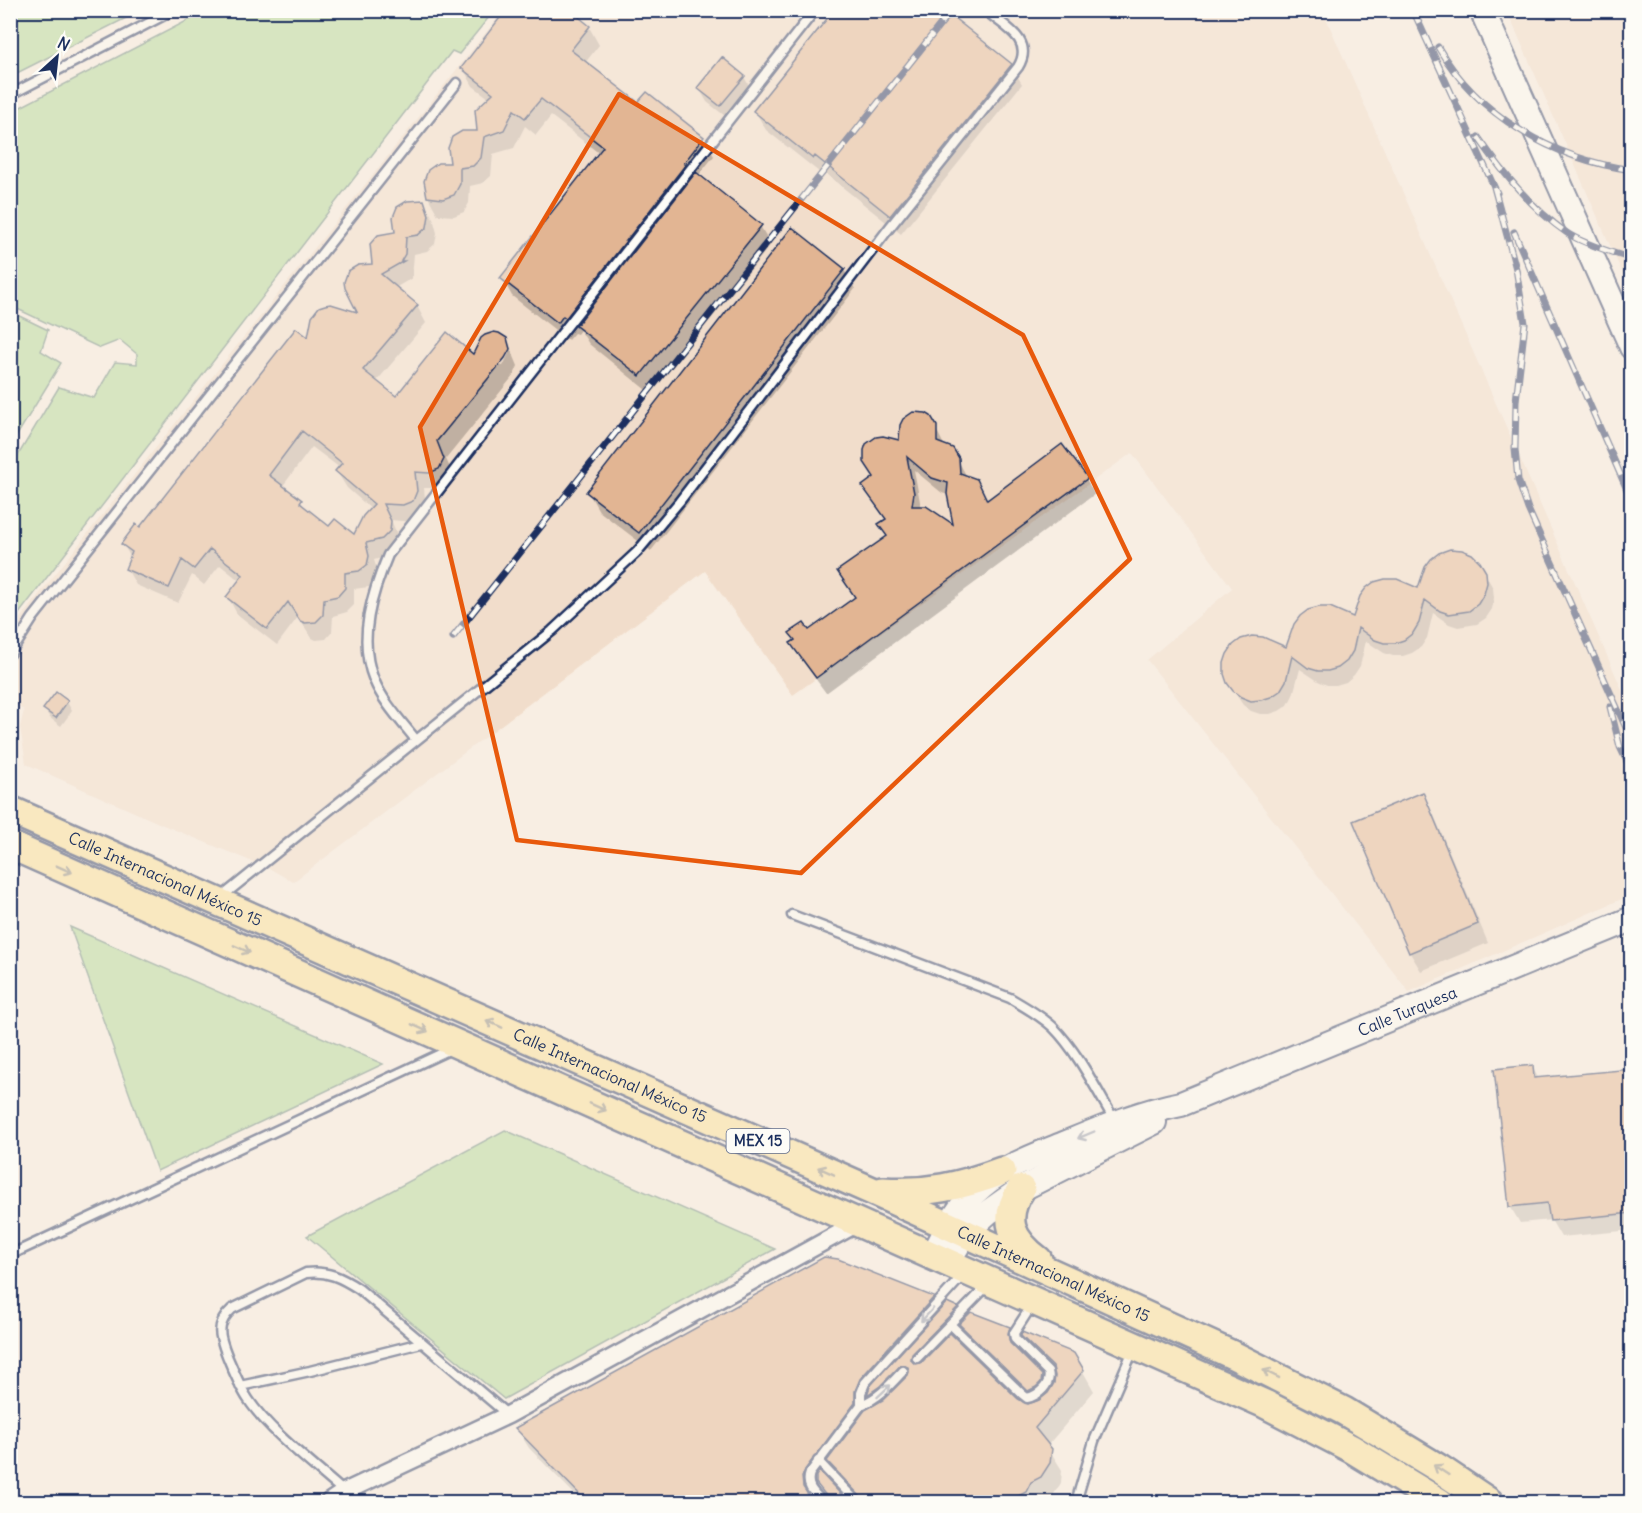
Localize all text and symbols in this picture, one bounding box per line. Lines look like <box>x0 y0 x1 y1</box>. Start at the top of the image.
north arrow <box>27 27 87 87</box>
text: N <box>54 32 73 55</box>
street label: Calle Internacional México 15 <box>66 827 265 930</box>
one-way arrow <box>54 864 73 875</box>
one-way arrow <box>233 944 251 955</box>
street label: Calle Turquesa <box>1355 982 1460 1040</box>
one-way arrow <box>486 1018 504 1029</box>
one-way arrow <box>410 1023 429 1034</box>
street label: Calle Internacional México 15 <box>510 1024 710 1127</box>
one-way arrow <box>589 1102 607 1113</box>
road number: MEX 15 <box>726 1129 789 1153</box>
one-way arrow <box>1077 1130 1095 1141</box>
one-way arrow <box>818 1165 836 1176</box>
street label: Calle Internacional México 15 <box>954 1221 1153 1326</box>
one-way arrow <box>920 1308 934 1323</box>
one-way arrow <box>1263 1367 1281 1379</box>
one-way arrow <box>876 1384 891 1398</box>
one-way arrow <box>1433 1463 1450 1475</box>

